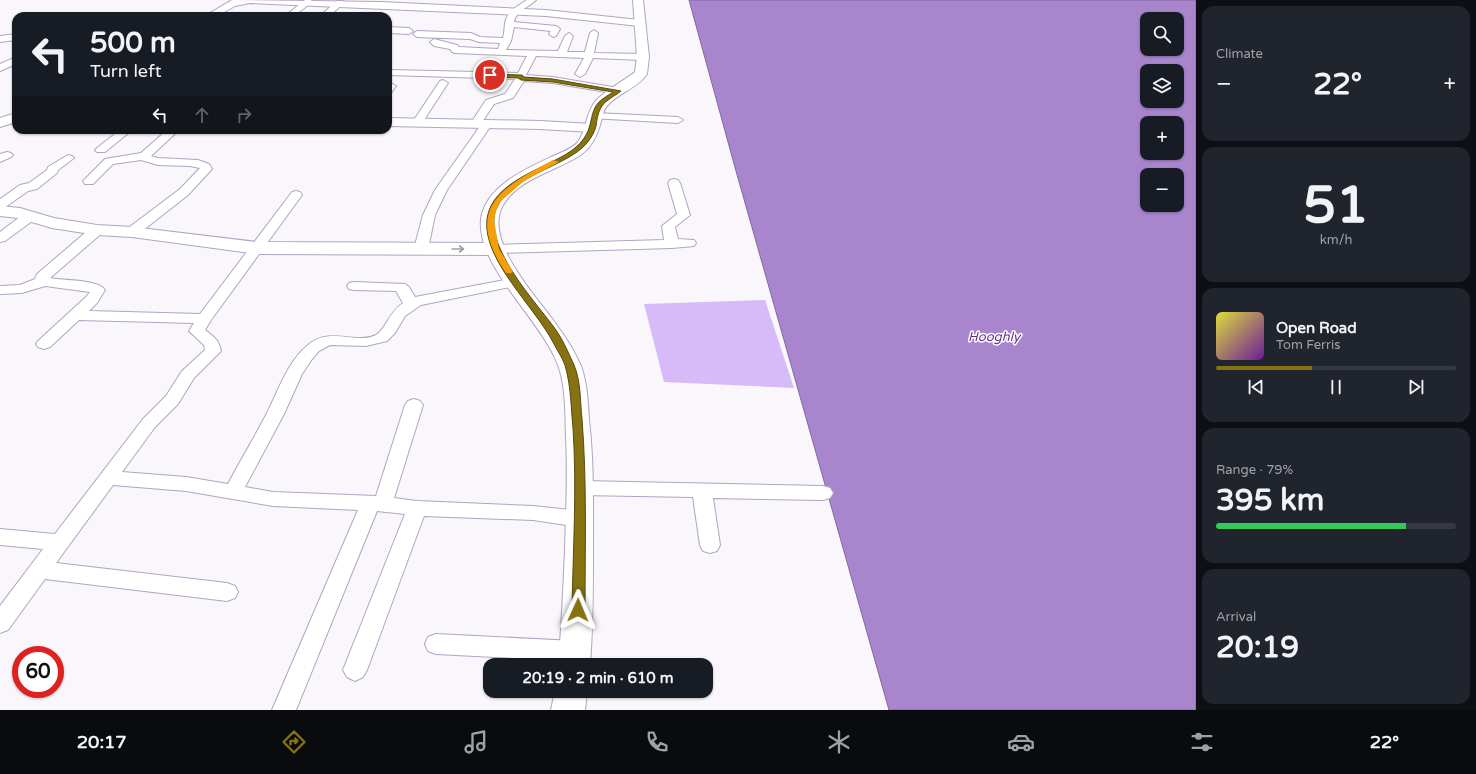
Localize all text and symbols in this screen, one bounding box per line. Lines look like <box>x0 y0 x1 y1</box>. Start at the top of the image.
map controls <box>1140 12 1184 212</box>
button: search <box>1140 12 1184 56</box>
text: 500 m <box>90 26 176 60</box>
icon: left <box>24 28 76 80</box>
text: Climate <box>1216 46 1263 62</box>
pin <box>473 58 507 92</box>
text: Turn left <box>90 60 162 82</box>
icon: arrive <box>479 64 501 86</box>
button: layers <box>1140 64 1184 108</box>
text: 22° <box>1313 66 1362 103</box>
text: − <box>1216 71 1232 97</box>
text: + <box>1444 71 1456 97</box>
icon: left <box>149 104 171 126</box>
icon: ahead <box>191 104 213 126</box>
icon: right <box>233 104 255 126</box>
button: + <box>1140 116 1184 160</box>
button: − <box>1140 168 1184 212</box>
text: 51 <box>1303 174 1369 237</box>
text: km/h <box>1320 232 1352 248</box>
one-way arrow <box>451 245 464 253</box>
text: Open Road <box>1276 319 1357 337</box>
water label: Hooghly <box>968 329 1022 345</box>
text: Tom Ferris <box>1276 337 1340 353</box>
icon: previous <box>1245 376 1267 398</box>
icon: pause <box>1325 376 1347 398</box>
icon: next <box>1405 376 1427 398</box>
text: Range · 79% <box>1216 462 1293 478</box>
text: 395 km <box>1216 482 1324 519</box>
position arrow <box>557 589 599 631</box>
text: Arrival <box>1216 609 1256 625</box>
text: 20:19 <box>1216 629 1299 666</box>
speed limit sign: 60 <box>12 646 64 698</box>
text: 20:19 · 2 min · 610 m <box>523 669 673 687</box>
icon: directions <box>280 728 308 756</box>
icon: music <box>462 728 490 756</box>
icon: phone <box>643 728 671 756</box>
icon: climate <box>825 728 853 756</box>
icon: car <box>1007 728 1035 756</box>
icon: filters <box>1188 728 1216 756</box>
text: 20:17 <box>77 731 127 753</box>
text: 22° <box>1370 731 1399 753</box>

